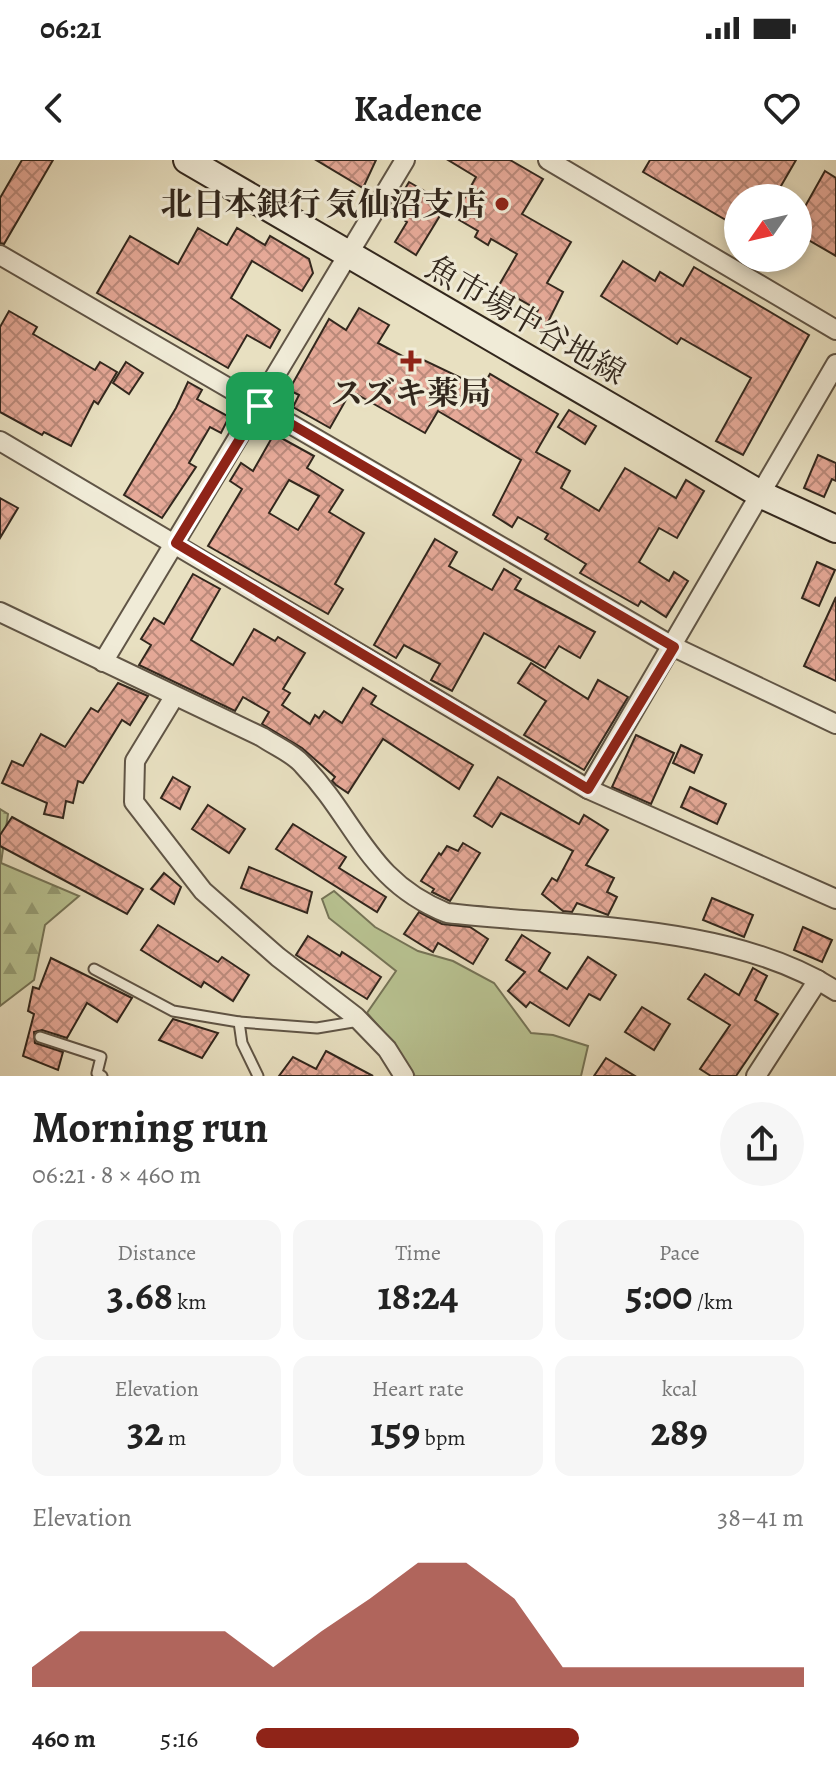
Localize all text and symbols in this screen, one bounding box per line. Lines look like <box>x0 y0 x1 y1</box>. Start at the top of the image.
text: 06:21 <box>40 8 101 48</box>
text: Kadence <box>354 84 482 133</box>
icon: back <box>32 86 76 130</box>
icon: heart <box>760 86 804 130</box>
place label: 北日本銀行 気仙沼支店 <box>160 182 486 226</box>
north arrow <box>724 184 812 272</box>
map controls <box>724 184 812 272</box>
marker: 北日本銀行 気仙沼支店 <box>493 195 511 213</box>
street label: 魚市場中谷地線 <box>418 245 634 395</box>
marker: スズキ薬局 <box>402 352 420 370</box>
place label: スズキ薬局 <box>331 371 491 415</box>
pin <box>226 372 294 440</box>
icon: arrive <box>238 384 282 428</box>
text: Morning run <box>32 1097 268 1157</box>
button: share <box>720 1102 804 1186</box>
text: 06:21 · 8 × 460 m <box>32 1157 201 1192</box>
text: Distance <box>117 1238 196 1268</box>
text: Time <box>395 1238 441 1268</box>
text: Pace <box>659 1238 700 1268</box>
text: 3.68 <box>107 1268 173 1323</box>
text: 18:24 <box>377 1268 459 1323</box>
text: 5:00 <box>625 1268 692 1323</box>
text: km <box>173 1287 207 1317</box>
text: /km <box>692 1287 733 1317</box>
text: Elevation <box>114 1374 199 1404</box>
text: Heart rate <box>372 1374 464 1404</box>
text: kcal <box>662 1374 697 1404</box>
text: 32 <box>127 1404 164 1459</box>
text: 159 <box>370 1404 420 1459</box>
text: 289 <box>651 1404 708 1459</box>
text: m <box>164 1423 186 1453</box>
text: bpm <box>420 1423 466 1453</box>
text: Elevation <box>32 1500 132 1535</box>
text: 38–41 m <box>717 1500 804 1535</box>
text: 460 m <box>32 1721 96 1756</box>
text: 5:16 <box>160 1721 198 1756</box>

